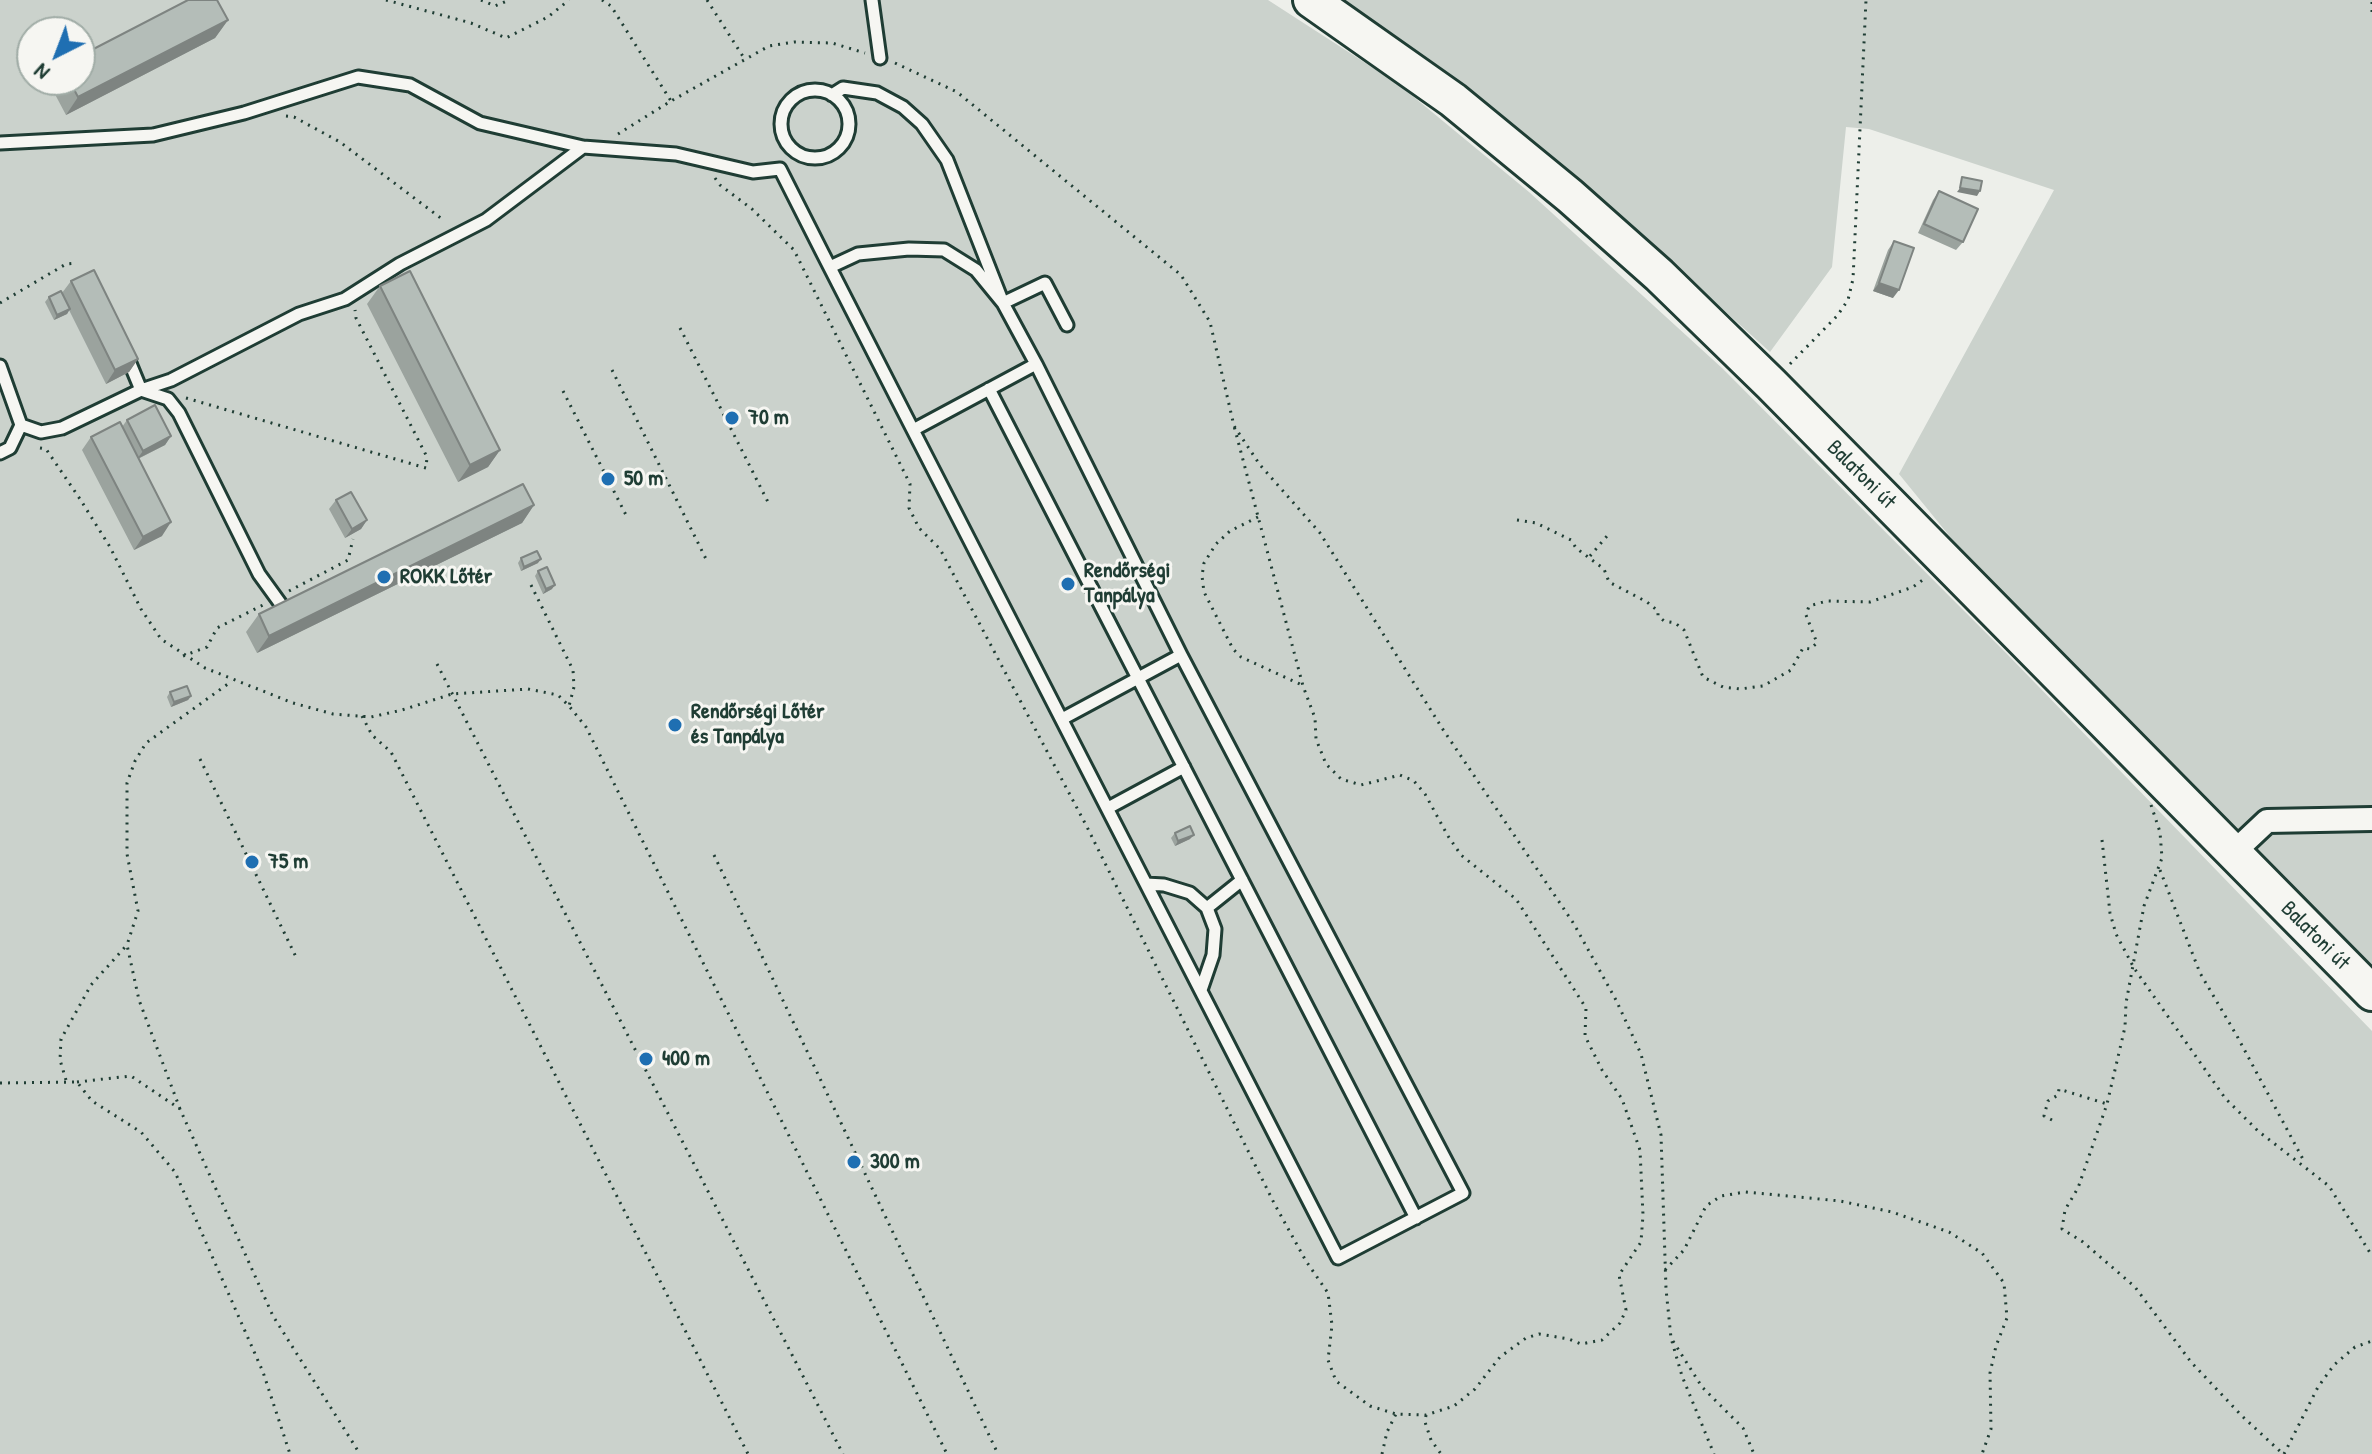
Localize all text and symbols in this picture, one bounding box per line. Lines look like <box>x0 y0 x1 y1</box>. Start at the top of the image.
north arrow <box>16 16 96 96</box>
text: N <box>27 57 56 87</box>
place label: 70 m <box>748 405 789 431</box>
marker: 70 m <box>723 409 741 427</box>
street label: Balatoni út <box>1821 435 1901 515</box>
place label: 50 m <box>624 466 663 492</box>
marker: 50 m <box>599 470 617 488</box>
place label: Rendőrségi Tanpálya <box>1084 558 1171 610</box>
place label: ROKK Lőtér <box>400 564 492 590</box>
marker: ROKK Lőtér <box>375 568 393 586</box>
marker: Rendőrségi Tanpálya <box>1059 575 1077 593</box>
place label: Rendőrségi Lőtér és Tanpálya <box>691 699 824 750</box>
marker: Rendőrségi Lőtér és Tanpálya <box>666 716 684 734</box>
place label: 75 m <box>268 849 308 875</box>
marker: 75 m <box>243 853 261 871</box>
street label: Balatoni út <box>2275 896 2355 976</box>
place label: 400 m <box>662 1046 710 1072</box>
marker: 400 m <box>637 1050 655 1068</box>
place label: 300 m <box>870 1149 920 1175</box>
marker: 300 m <box>845 1153 863 1171</box>

